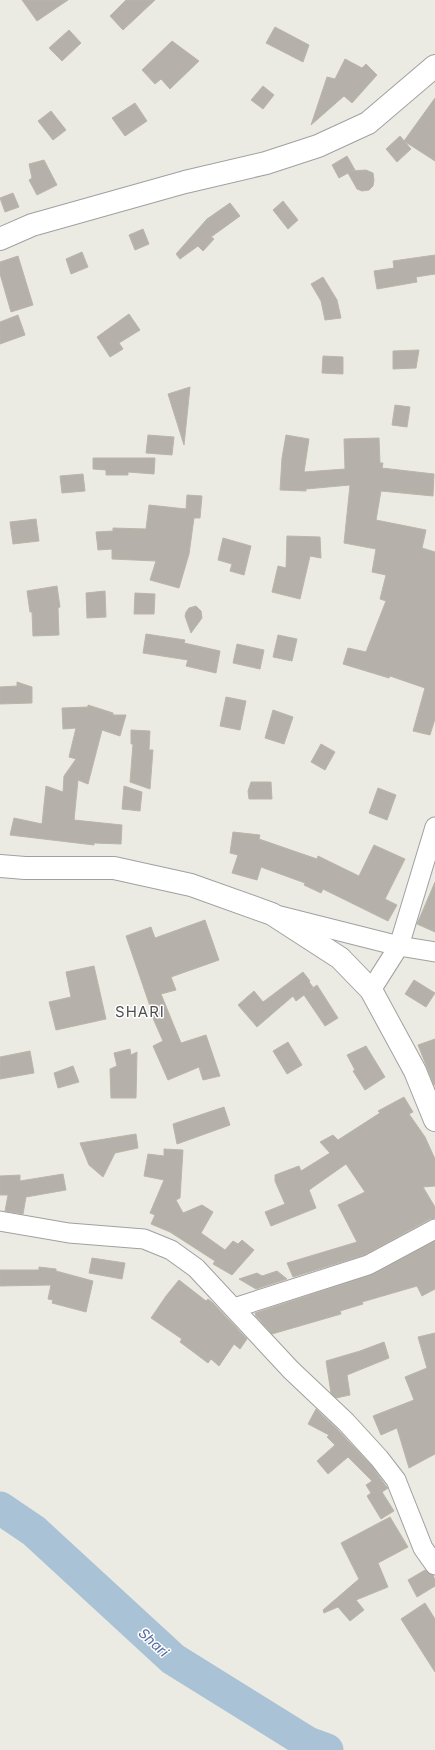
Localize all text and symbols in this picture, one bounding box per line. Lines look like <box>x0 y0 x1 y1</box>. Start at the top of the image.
district label: SHARI <box>115 1002 165 1021</box>
water label: Shari <box>136 1624 173 1660</box>

